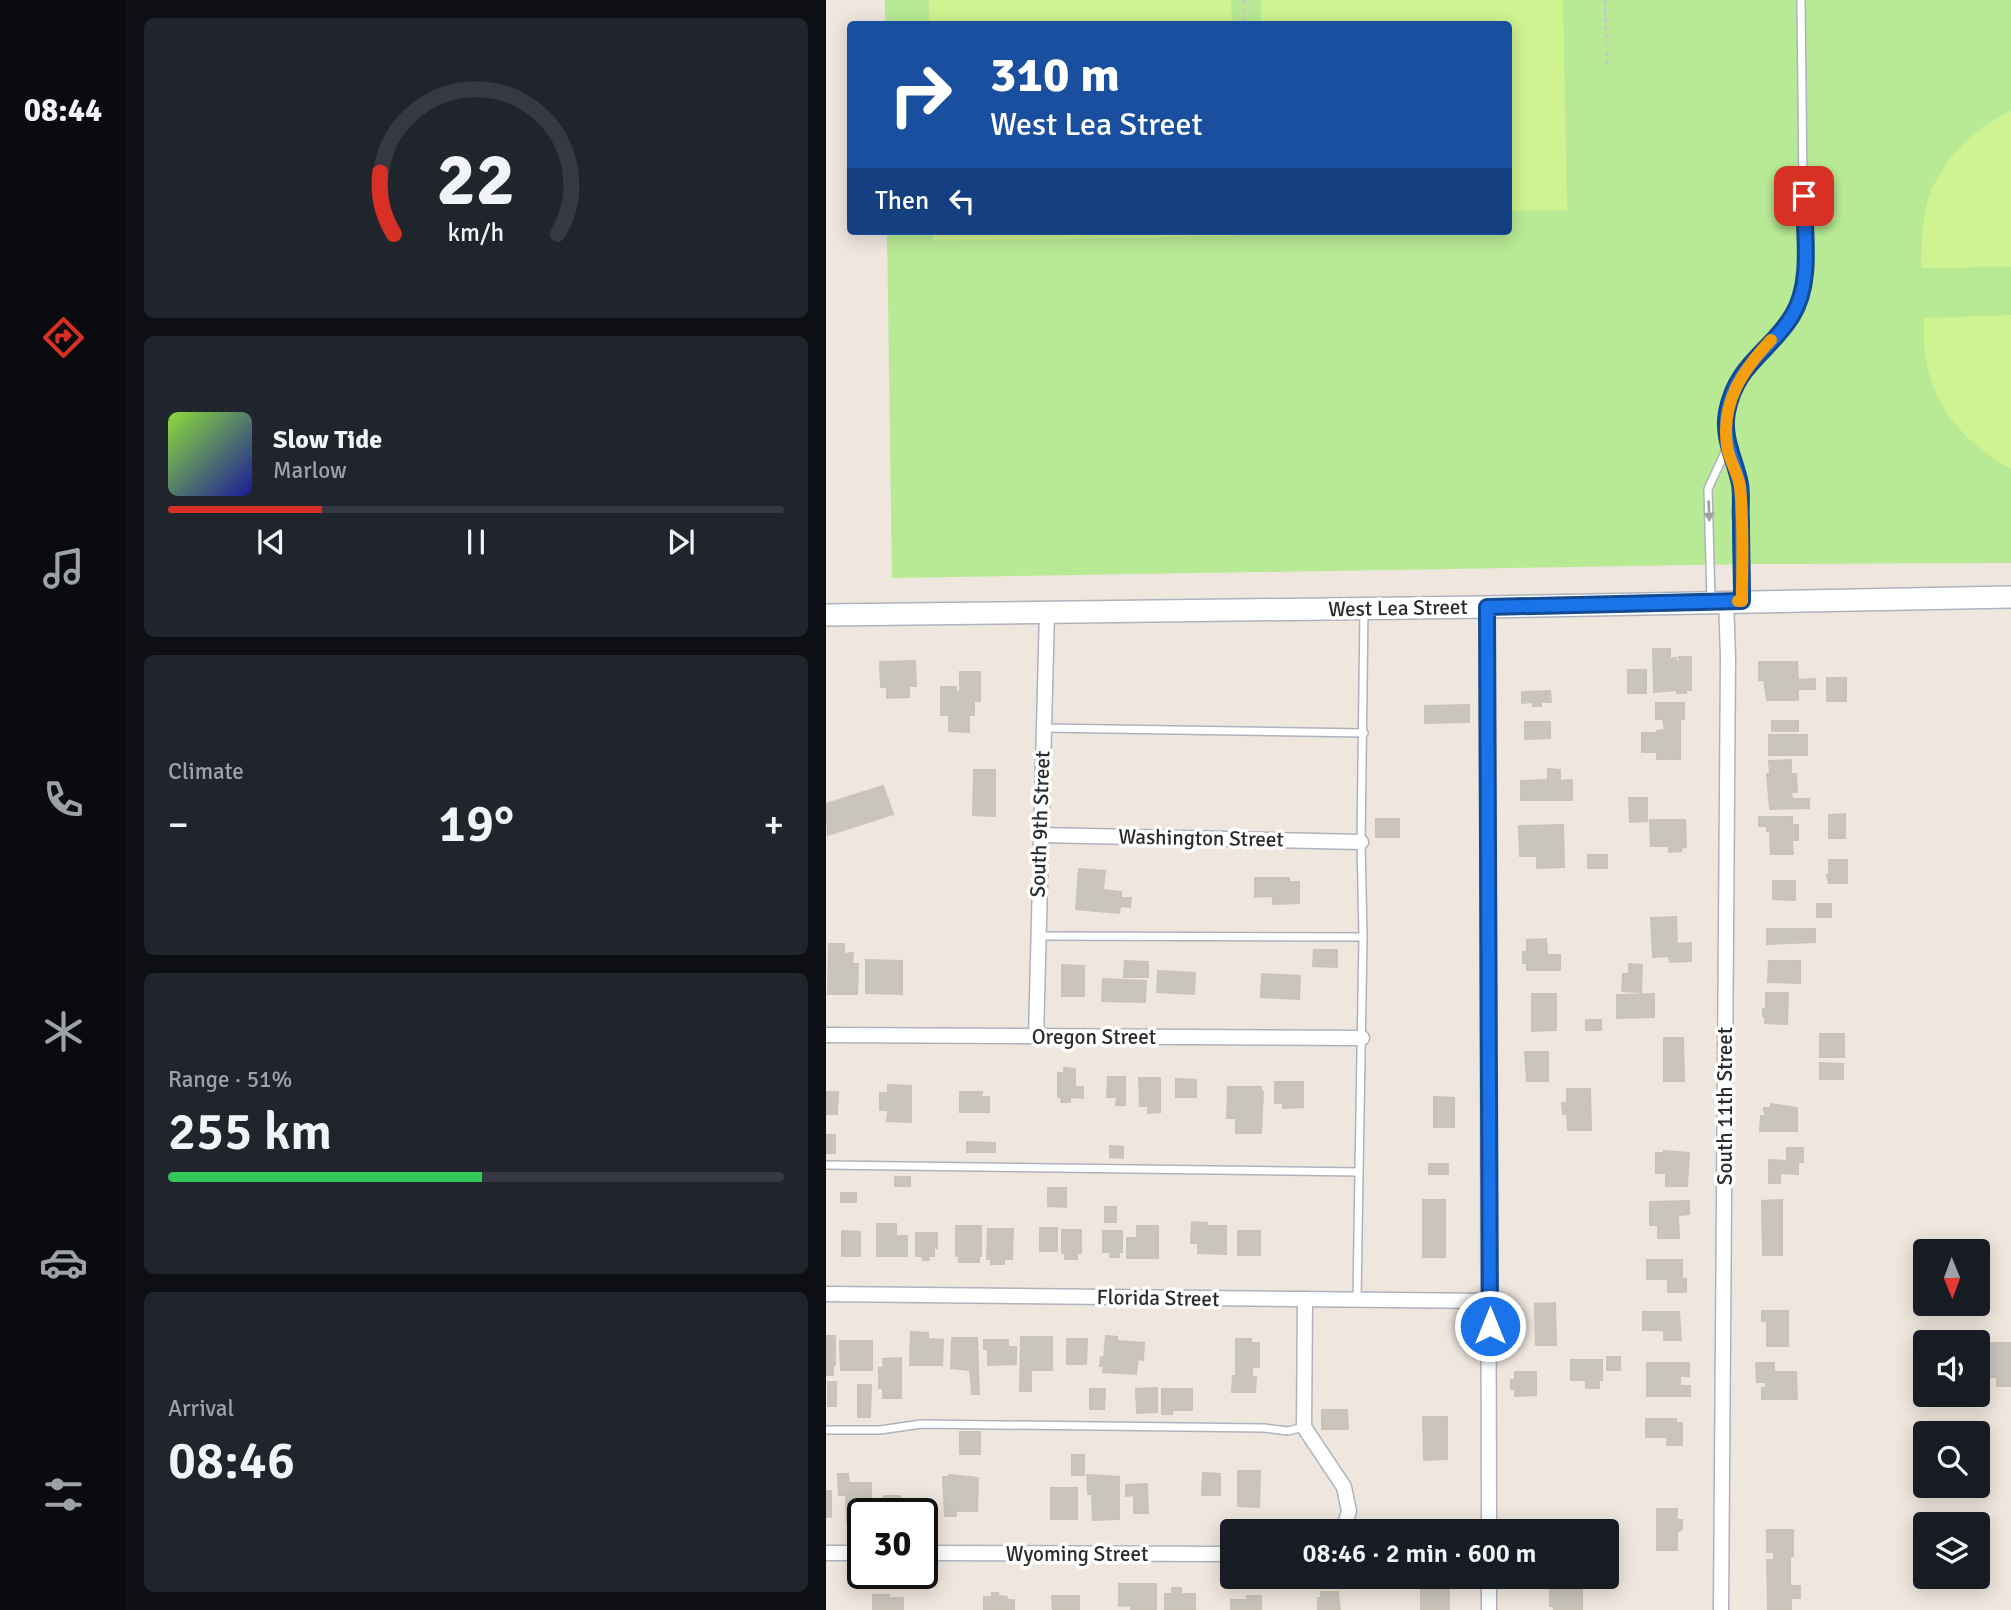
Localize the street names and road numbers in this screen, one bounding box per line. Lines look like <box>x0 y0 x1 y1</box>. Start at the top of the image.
street label: West Lea Street <box>1328 594 1468 622</box>
street label: South 9th Street <box>1024 750 1056 898</box>
street label: Washington Street <box>1118 824 1284 852</box>
street label: Oregon Street <box>1032 1024 1156 1050</box>
street label: South 11th Street <box>1712 1027 1738 1185</box>
street label: Florida Street <box>1096 1284 1220 1312</box>
street label: Wyoming Street <box>1006 1541 1148 1567</box>

